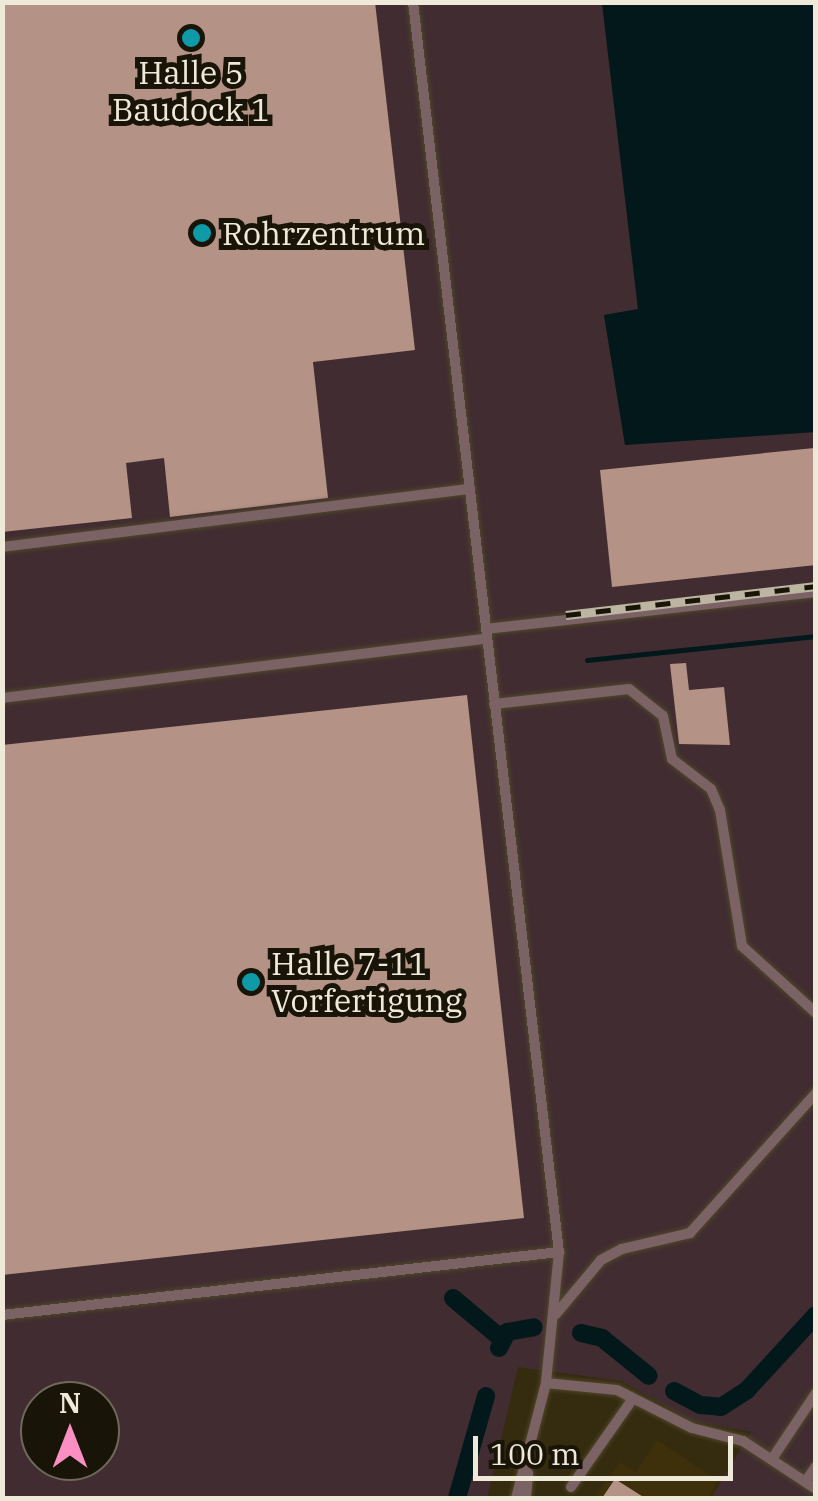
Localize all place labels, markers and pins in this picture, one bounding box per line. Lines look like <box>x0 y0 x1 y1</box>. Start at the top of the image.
marker: Halle 5 Baudock 1 <box>180 27 202 49</box>
place label: Halle 5 Baudock 1 <box>112 54 270 129</box>
place label: Rohrzentrum <box>222 214 425 252</box>
marker: Rohrzentrum <box>191 222 213 244</box>
place label: Halle 7-11 Vorfertigung <box>271 945 462 1020</box>
marker: Halle 7-11 Vorfertigung <box>240 971 262 993</box>

